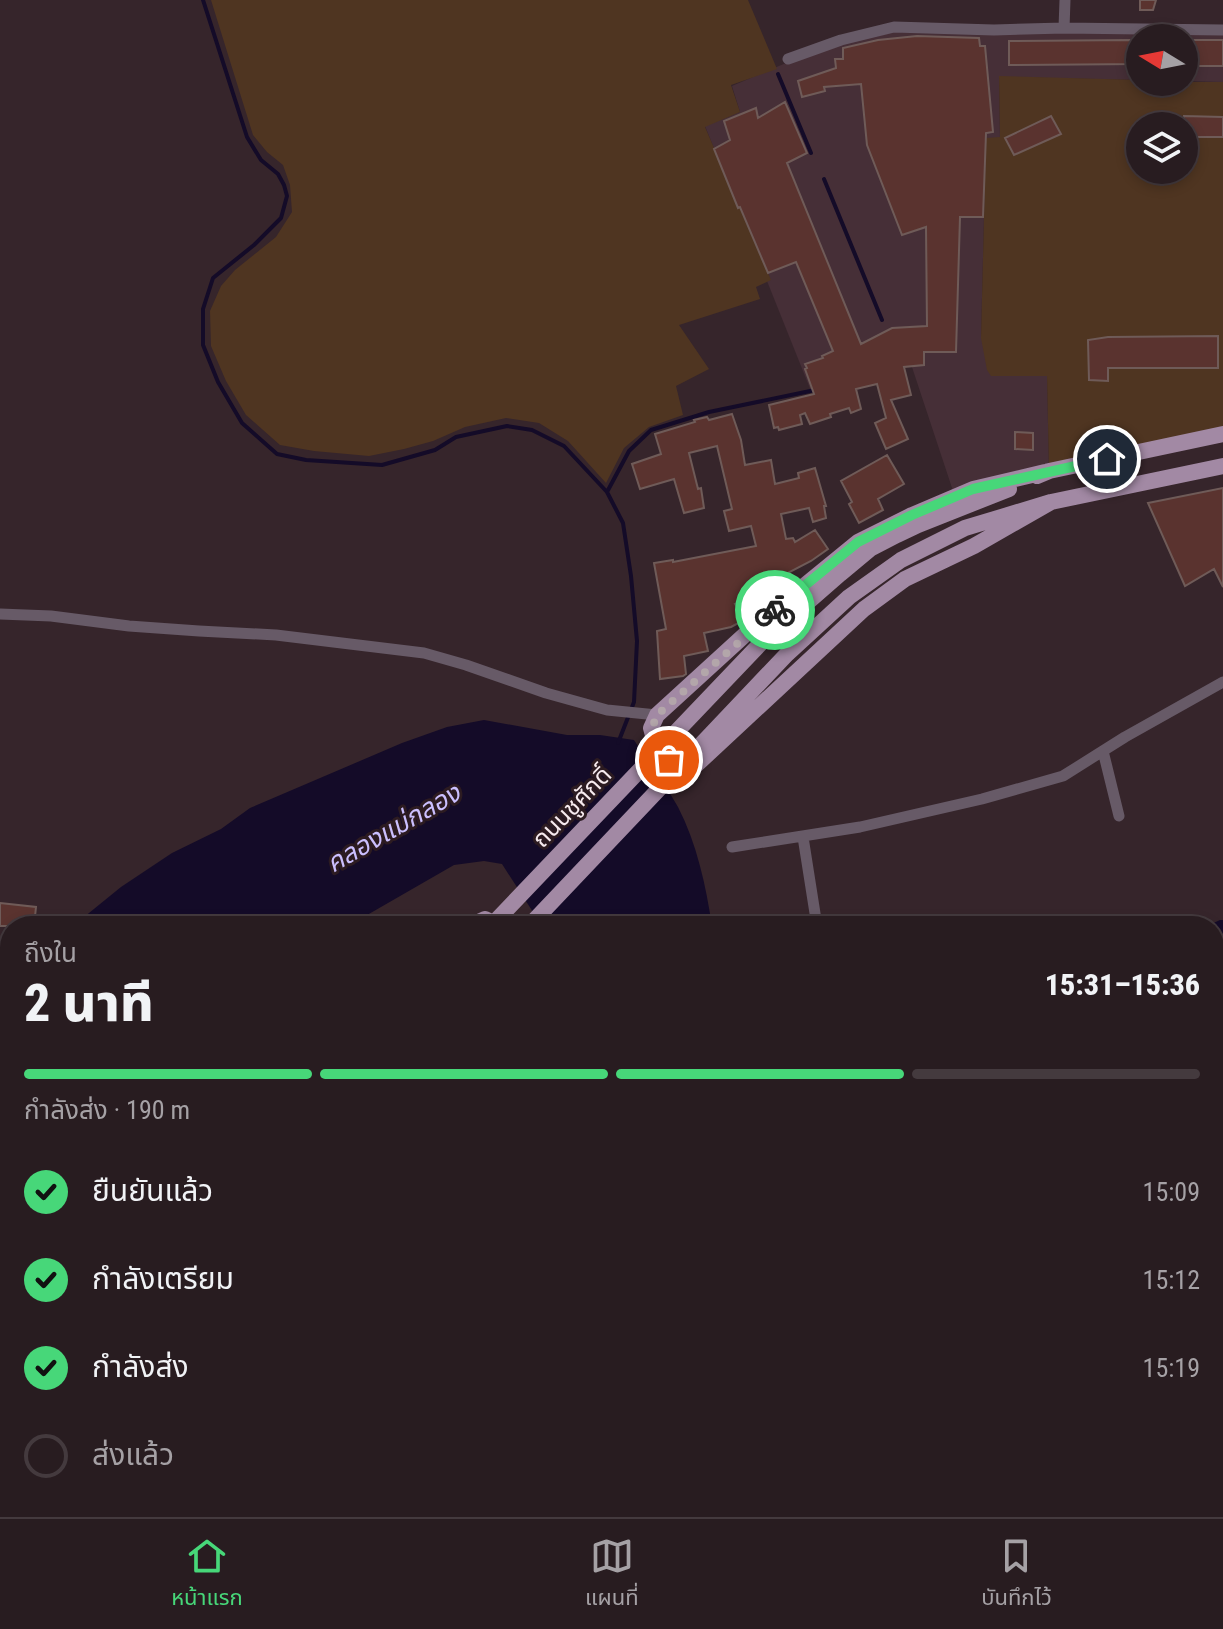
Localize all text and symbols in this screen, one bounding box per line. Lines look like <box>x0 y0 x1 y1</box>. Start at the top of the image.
north arrow <box>1126 24 1198 96</box>
map controls <box>1126 24 1198 184</box>
button: layers <box>1126 112 1198 184</box>
pin <box>1073 425 1141 493</box>
icon: home <box>1085 437 1129 481</box>
courier <box>735 570 815 650</box>
icon: bike <box>753 588 797 632</box>
pin <box>635 726 703 794</box>
icon: bag <box>647 738 691 782</box>
street label: ถนนชูศักดิ์ <box>526 760 618 854</box>
water label: คลองแม่กลอง <box>321 777 466 878</box>
text: ถึงใน <box>24 938 77 968</box>
text: 15:31–15:36 <box>1045 967 1200 1002</box>
text: 2 นาที <box>24 973 154 1034</box>
text: กำลังส่ง · 190 m <box>24 1095 190 1125</box>
icon: check <box>24 1170 68 1214</box>
text: ยืนยันแล้ว <box>92 1173 213 1208</box>
text: 15:09 <box>1143 1177 1200 1207</box>
icon: check <box>24 1258 68 1302</box>
text: กำลังเตรียม <box>92 1261 234 1296</box>
text: 15:12 <box>1143 1265 1200 1295</box>
icon: check <box>24 1346 68 1390</box>
text: กำลังส่ง <box>92 1349 189 1384</box>
text: 15:19 <box>1143 1353 1200 1383</box>
text: ส่งแล้ว <box>92 1437 174 1472</box>
tab: หน้าแรก <box>171 1534 243 1615</box>
tab: แผนที่ <box>585 1534 639 1615</box>
tab: บันทึกไว้ <box>981 1534 1052 1615</box>

